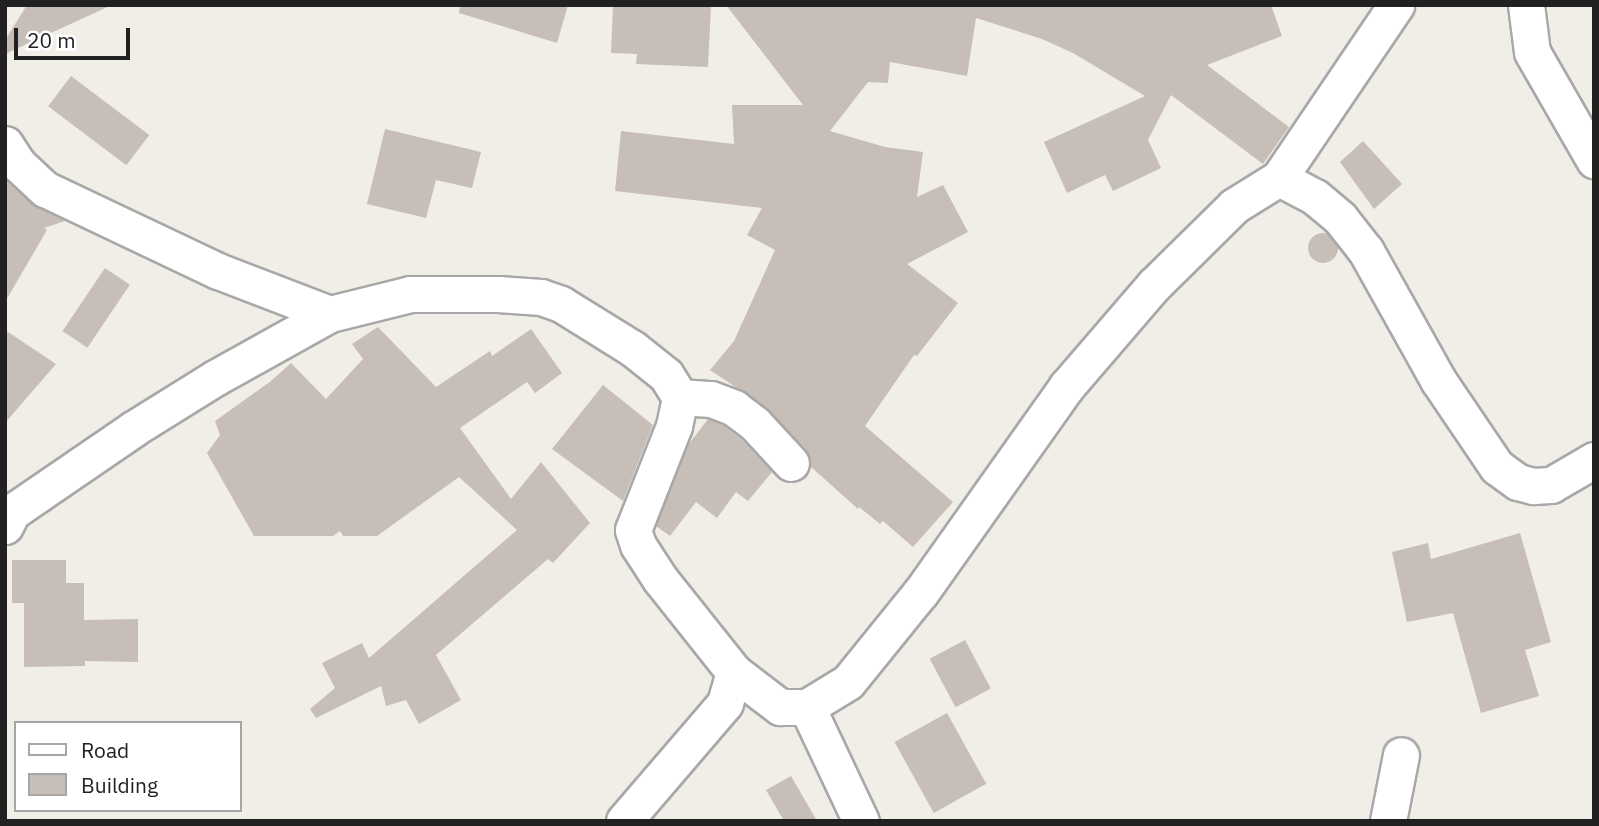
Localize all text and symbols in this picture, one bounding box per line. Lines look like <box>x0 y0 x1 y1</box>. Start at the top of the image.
scale bar <box>18 14 133 58</box>
text: 20 m <box>27 26 76 54</box>
legend <box>14 721 242 812</box>
text: Road <box>81 736 129 764</box>
text: Building <box>81 771 158 799</box>

